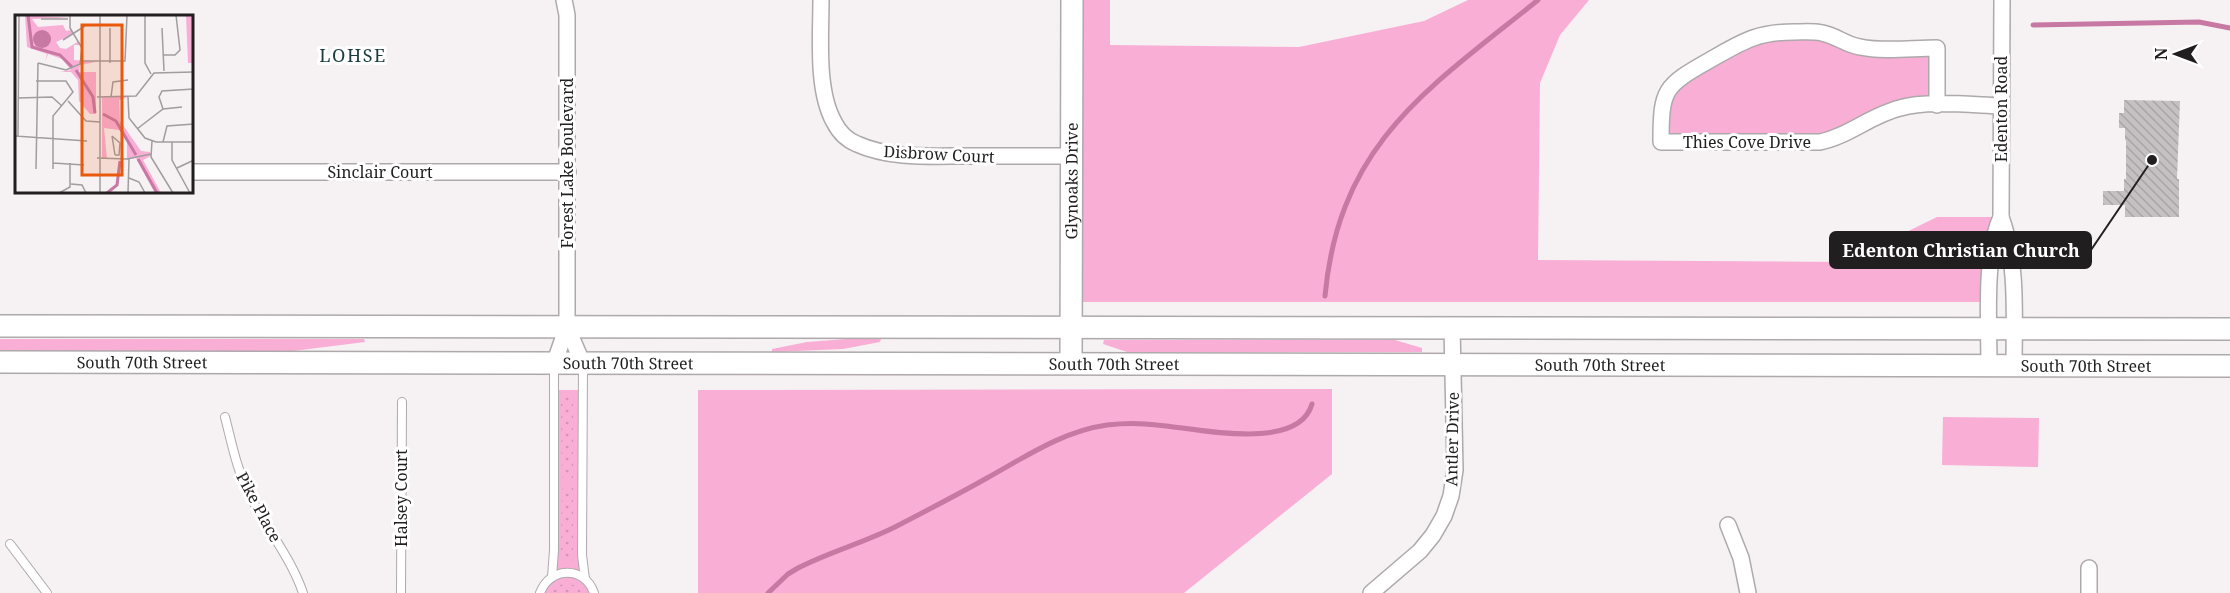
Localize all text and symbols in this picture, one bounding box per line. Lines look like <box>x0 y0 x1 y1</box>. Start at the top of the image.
inset map <box>15 15 194 194</box>
north arrow <box>2146 24 2206 84</box>
district label: LOHSE <box>319 43 387 67</box>
text: N <box>2150 47 2172 60</box>
street label: Edenton Road <box>1990 56 2012 162</box>
street label: Forest Lake Boulevard <box>556 77 578 248</box>
street label: Glynoaks Drive <box>1060 123 1083 239</box>
street label: Thies Cove Drive <box>1683 131 1811 153</box>
street label: Disbrow Court <box>883 140 995 168</box>
street label: Sinclair Court <box>327 161 433 183</box>
callout: Edenton Christian Church <box>1830 232 2091 268</box>
text: Edenton Christian Church <box>1842 238 2080 262</box>
street label: South 70th Street <box>77 351 208 373</box>
street label: South 70th Street <box>563 352 694 374</box>
street label: South 70th Street <box>1049 353 1180 375</box>
street label: South 70th Street <box>1535 354 1666 376</box>
street label: South 70th Street <box>2021 355 2152 377</box>
street label: Antler Drive <box>1440 392 1464 486</box>
street label: Halsey Court <box>390 449 412 547</box>
street label: Pike Place <box>231 468 287 546</box>

